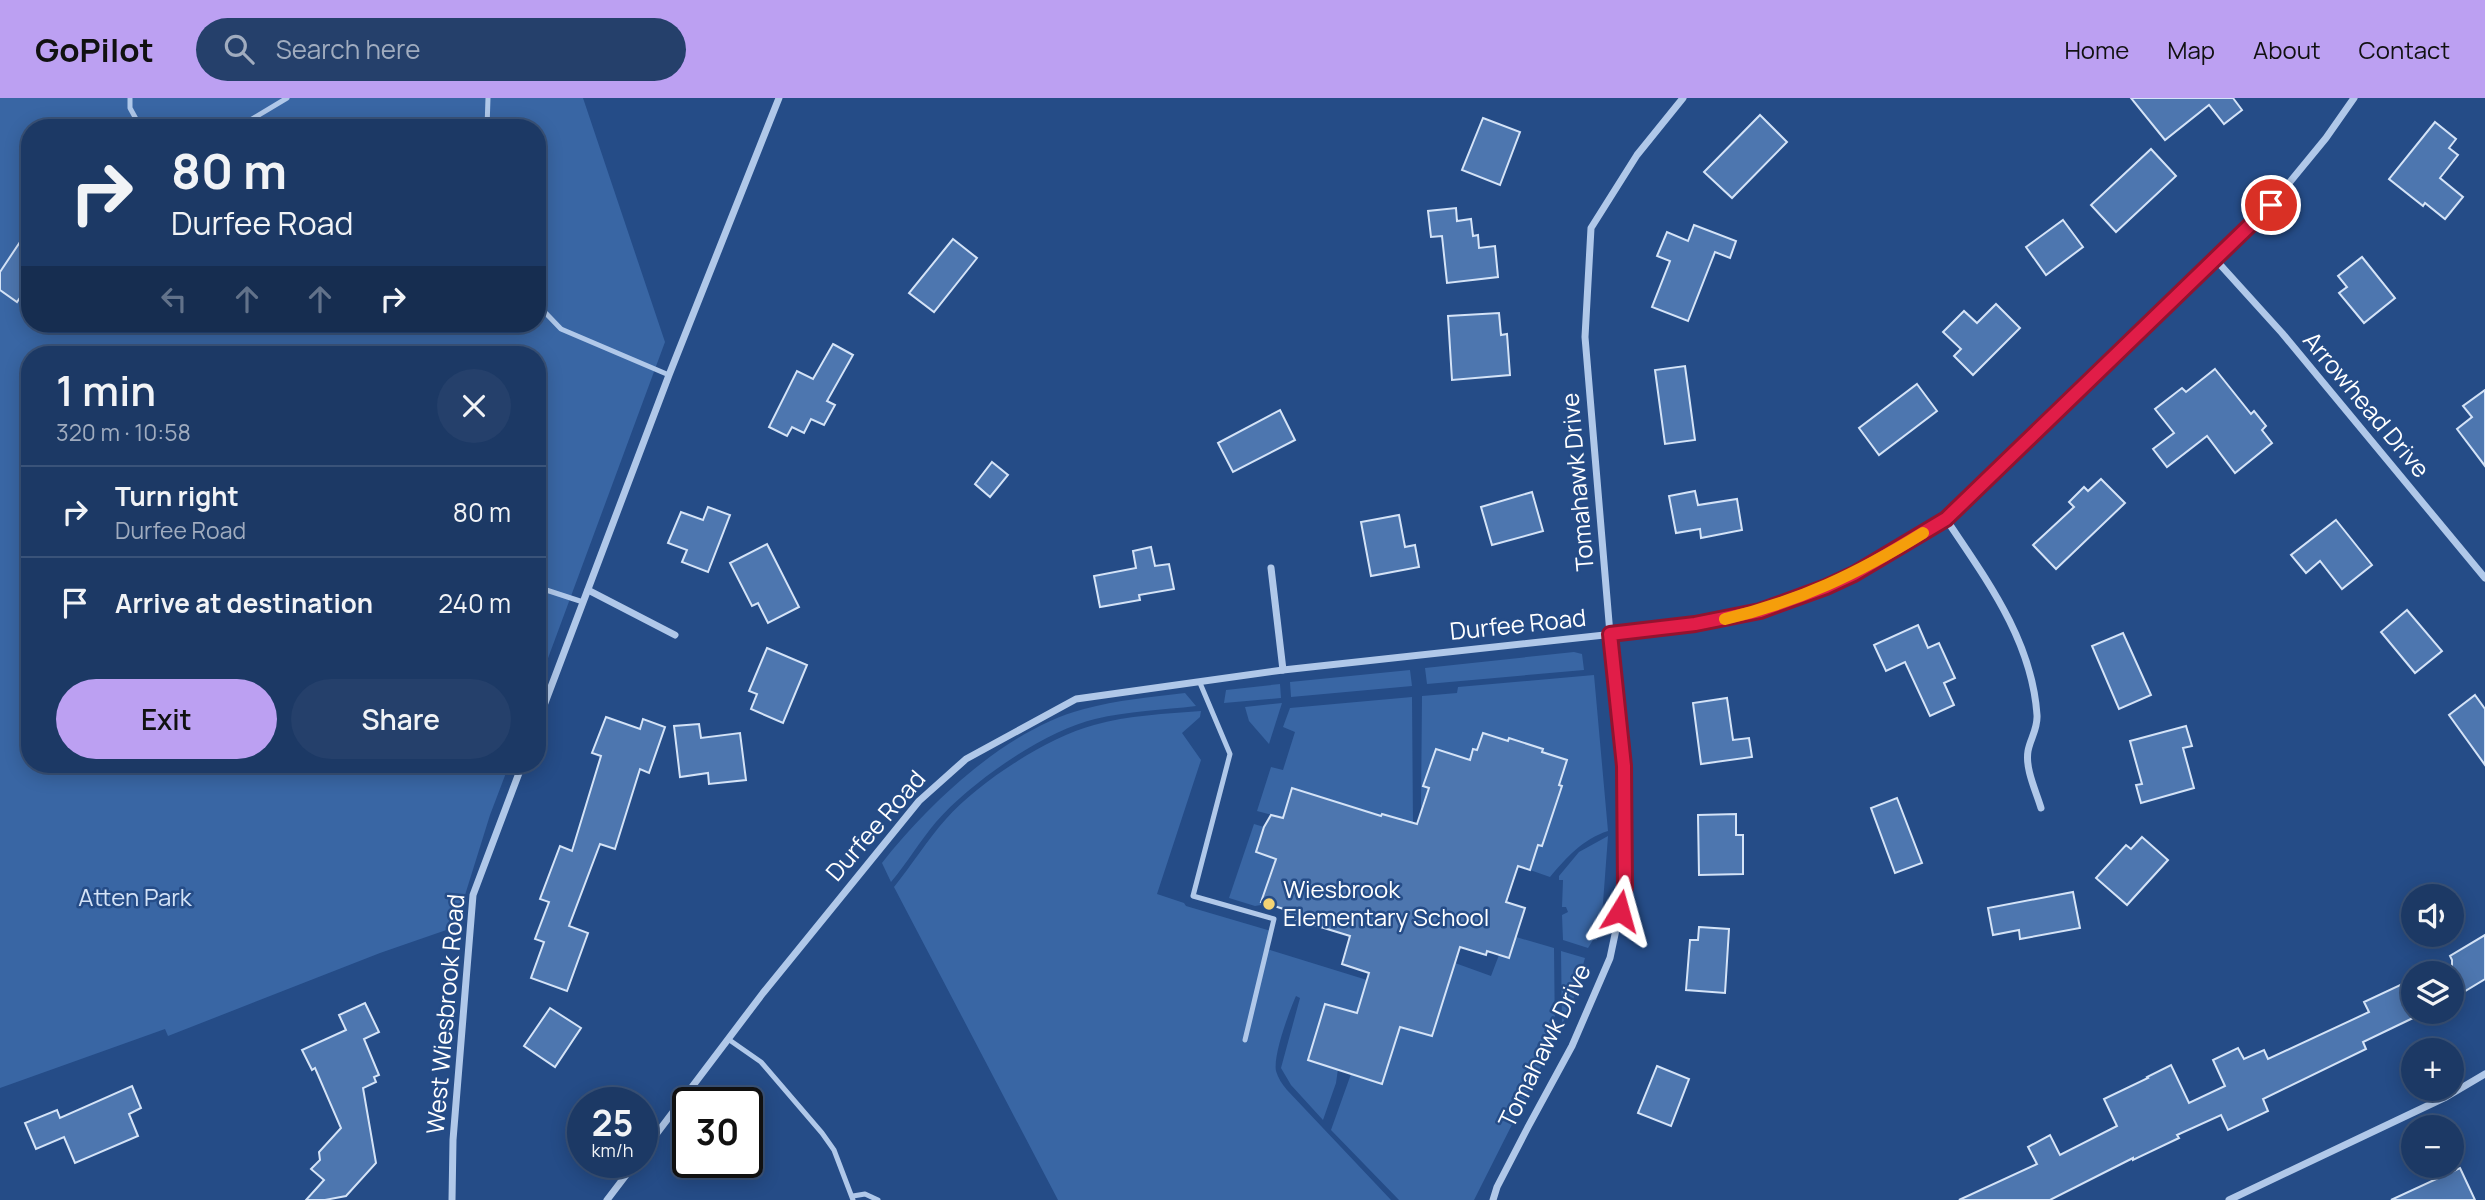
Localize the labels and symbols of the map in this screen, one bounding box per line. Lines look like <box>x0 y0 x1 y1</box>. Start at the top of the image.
pin <box>2241 175 2301 235</box>
street label: Arrowhead Drive <box>2296 324 2438 484</box>
street label: Tomahawk Drive <box>1552 392 1601 573</box>
street label: Durfee Road <box>1448 600 1588 647</box>
street label: Durfee Road <box>818 763 932 887</box>
place label: Wiesbrook Elementary School <box>1283 872 1489 933</box>
position arrow <box>1583 874 1657 948</box>
park label: Atten Park <box>78 880 193 913</box>
street label: West Wiesbrook Road <box>418 892 471 1135</box>
marker: Wiesbrook Elementary School <box>1261 896 1277 912</box>
street label: Tomahawk Drive <box>1490 958 1598 1133</box>
speed limit sign: 30 <box>672 1087 763 1178</box>

